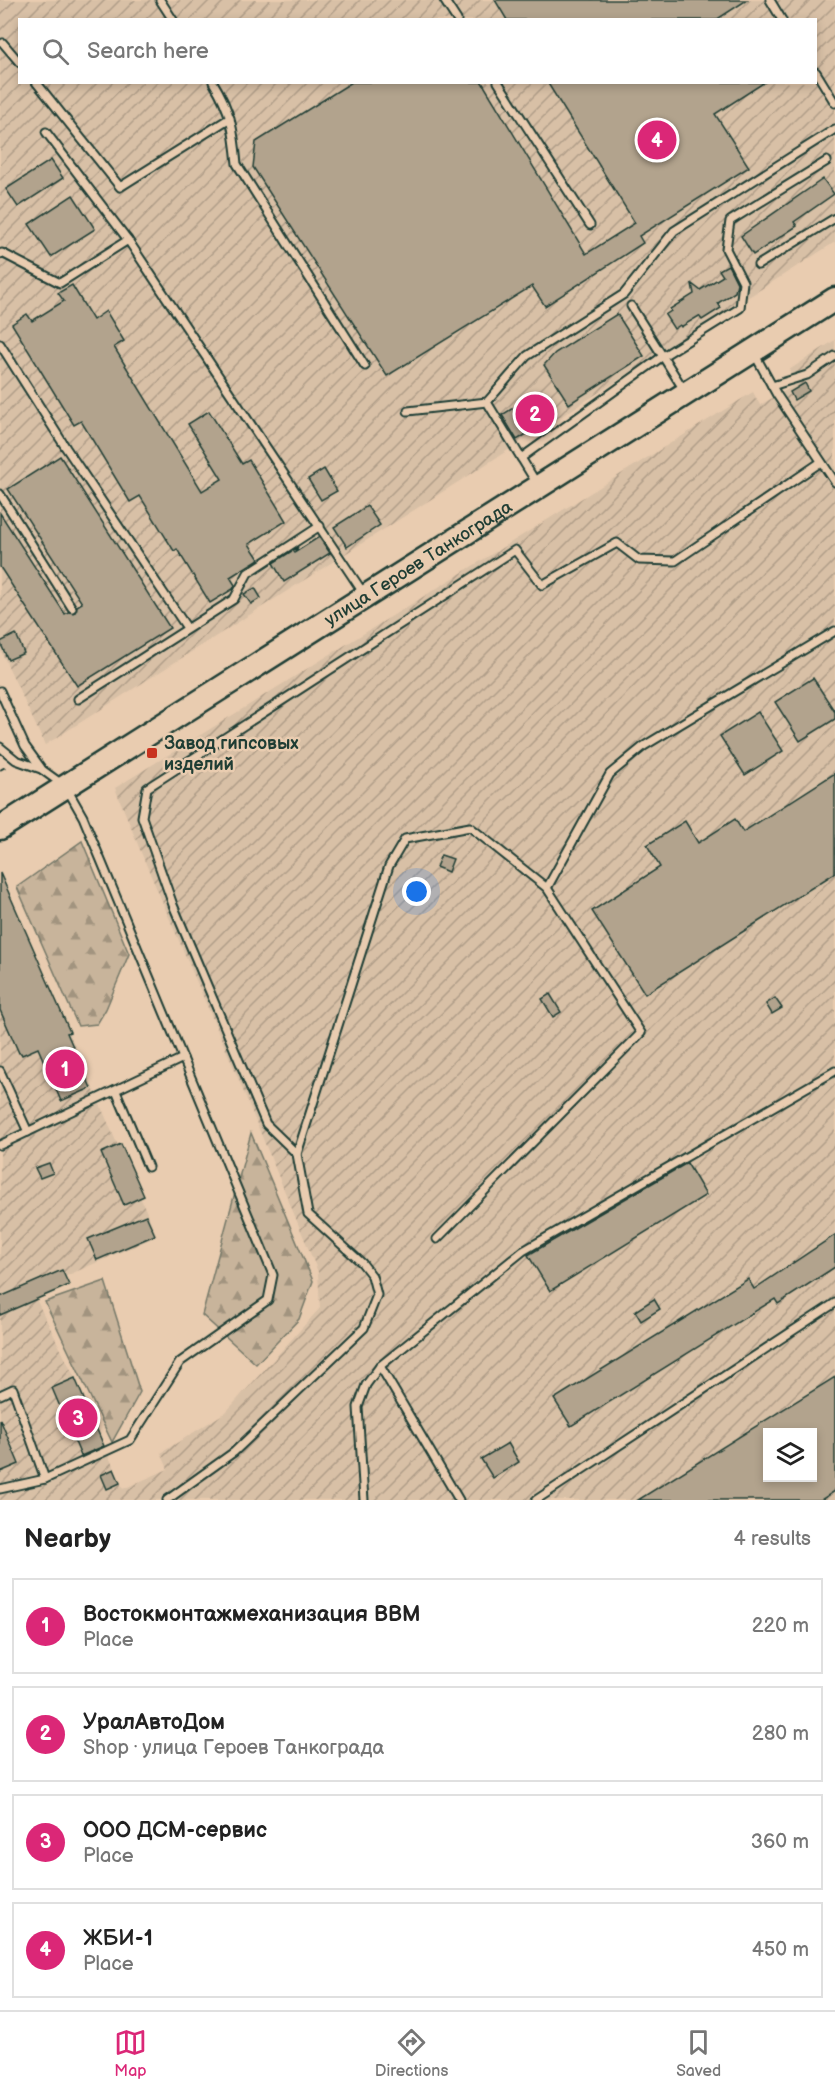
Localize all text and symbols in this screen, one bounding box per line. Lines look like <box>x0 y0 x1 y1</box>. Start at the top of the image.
search box <box>18 18 817 84</box>
icon: search <box>39 35 72 68</box>
text: Search here <box>87 38 209 65</box>
pin: 4 <box>638 118 676 162</box>
pin: 2 <box>516 392 554 436</box>
street label: улица Героев Танкограда <box>320 496 516 630</box>
place label: Завод гипсовых изделий <box>164 733 299 775</box>
marker: Завод гипсовых изделий <box>145 746 159 760</box>
your location <box>402 877 431 906</box>
pin: 1 <box>46 1046 84 1092</box>
pin: 3 <box>58 1396 98 1440</box>
map controls <box>763 1428 817 1482</box>
button: layers <box>763 1428 817 1482</box>
text: Nearby <box>24 1524 111 1555</box>
text: 4 results <box>733 1527 811 1551</box>
text: Востокмонтажмеханизация ВВМ <box>83 1601 421 1628</box>
text: 1 <box>41 1614 50 1638</box>
text: 220 m <box>752 1614 809 1638</box>
text: Place <box>83 1628 134 1652</box>
text: УралАвтоДом <box>83 1709 225 1736</box>
text: 2 <box>40 1722 51 1746</box>
text: 280 m <box>752 1722 809 1746</box>
text: Shop · улица Героев Танкограда <box>83 1736 384 1760</box>
text: ООО ДСМ-сервис <box>83 1817 267 1844</box>
text: 3 <box>40 1830 51 1854</box>
text: 360 m <box>751 1830 809 1854</box>
text: Place <box>83 1844 134 1868</box>
text: ЖБИ-1 <box>83 1925 153 1952</box>
text: 4 <box>40 1938 51 1962</box>
text: 450 m <box>752 1938 809 1962</box>
text: Place <box>83 1952 134 1976</box>
tab: Map <box>114 2026 147 2081</box>
tab: Directions <box>375 2026 448 2081</box>
tab: Saved <box>676 2026 721 2081</box>

